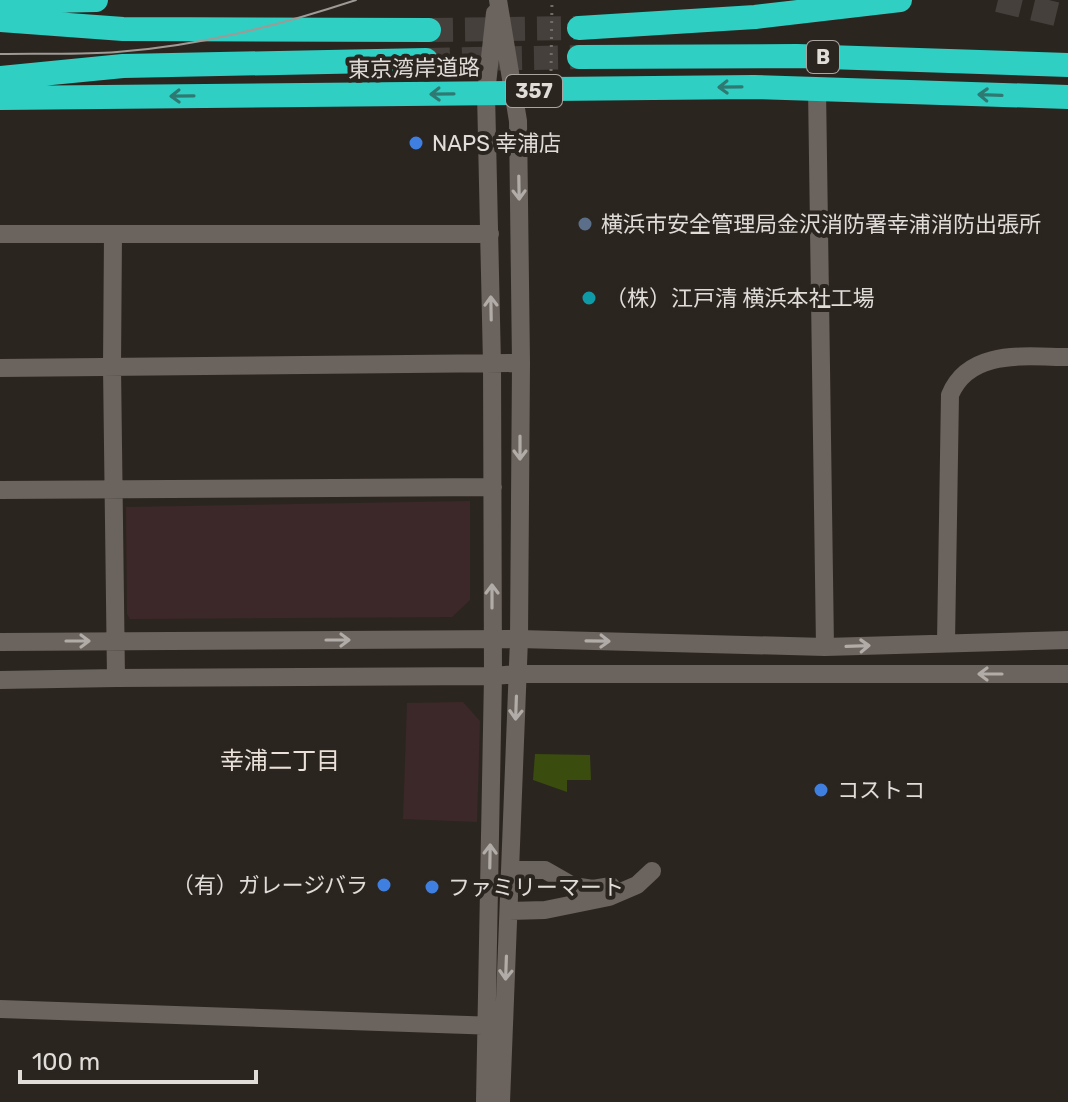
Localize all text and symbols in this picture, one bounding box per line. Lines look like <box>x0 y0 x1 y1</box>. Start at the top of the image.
road number: B <box>807 41 839 73</box>
street label: 東京湾岸道路 <box>348 54 480 83</box>
road number: 357 <box>506 75 562 107</box>
one-way arrow <box>717 80 744 95</box>
one-way arrow <box>429 86 456 102</box>
one-way arrow <box>977 87 1004 102</box>
one-way arrow <box>169 88 196 104</box>
place label: NAPS 幸浦店 <box>432 130 561 157</box>
marker: NAPS 幸浦店 <box>407 134 425 152</box>
one-way arrow <box>511 174 526 201</box>
place label: 横浜市安全管理局金沢消防署幸浦消防出張所 <box>601 211 1041 238</box>
marker: 横浜市安全管理局金沢消防署幸浦消防出張所 <box>576 215 594 233</box>
place label: （株）江戸清 横浜本社工場 <box>605 285 874 312</box>
marker: （株）江戸清 横浜本社工場 <box>580 289 598 307</box>
one-way arrow <box>483 295 499 322</box>
one-way arrow <box>513 434 528 461</box>
one-way arrow <box>484 583 500 610</box>
one-way arrow <box>324 632 351 648</box>
one-way arrow <box>64 633 91 649</box>
one-way arrow <box>584 633 611 649</box>
one-way arrow <box>844 638 871 653</box>
one-way arrow <box>977 666 1004 682</box>
one-way arrow <box>509 694 524 721</box>
district label: 幸浦二丁目 <box>220 747 340 775</box>
place label: コストコ <box>837 777 925 804</box>
marker: コストコ <box>812 781 830 799</box>
one-way arrow <box>482 843 498 870</box>
place label: （有）ガレージバラ <box>172 872 368 899</box>
place label: ファミリーマート <box>448 874 624 901</box>
marker: （有）ガレージバラ <box>375 876 393 894</box>
marker: ファミリーマート <box>423 878 441 896</box>
one-way arrow <box>499 954 514 981</box>
scale bar <box>20 1034 256 1084</box>
text: 100 m <box>32 1048 100 1076</box>

